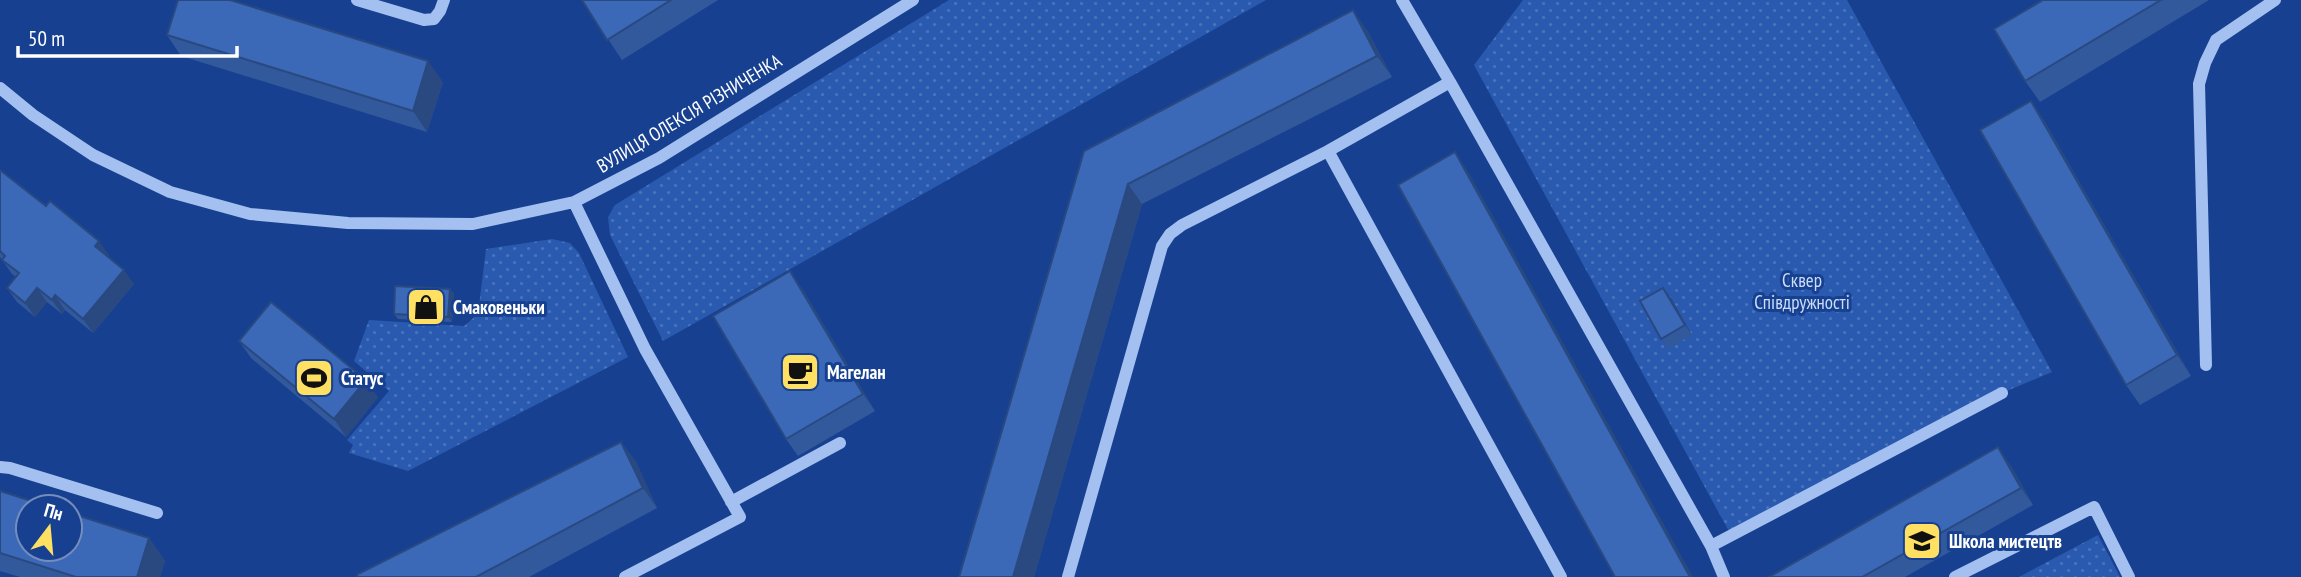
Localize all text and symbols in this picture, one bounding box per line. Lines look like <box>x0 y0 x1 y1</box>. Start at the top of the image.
scale bar <box>18 14 236 58</box>
text: 50 m <box>28 25 65 52</box>
street label: ВУЛИЦЯ ОЛЕКСІЯ РІЗНИЧЕНКА <box>592 48 786 178</box>
park label: Сквер Співдружності <box>1754 268 1850 314</box>
shop icon: Смаковеньки <box>405 286 447 328</box>
place label: Смаковеньки <box>453 295 545 319</box>
cafe icon: Магелан <box>779 351 821 393</box>
sports icon: Статус <box>293 357 335 399</box>
place label: Магелан <box>827 360 886 384</box>
place label: Статус <box>341 366 384 390</box>
north arrow <box>14 493 84 563</box>
text: Пн <box>42 498 66 526</box>
school or university icon: Школа мистецтв <box>1901 520 1943 562</box>
place label: Школа мистецтв <box>1949 529 2062 553</box>

